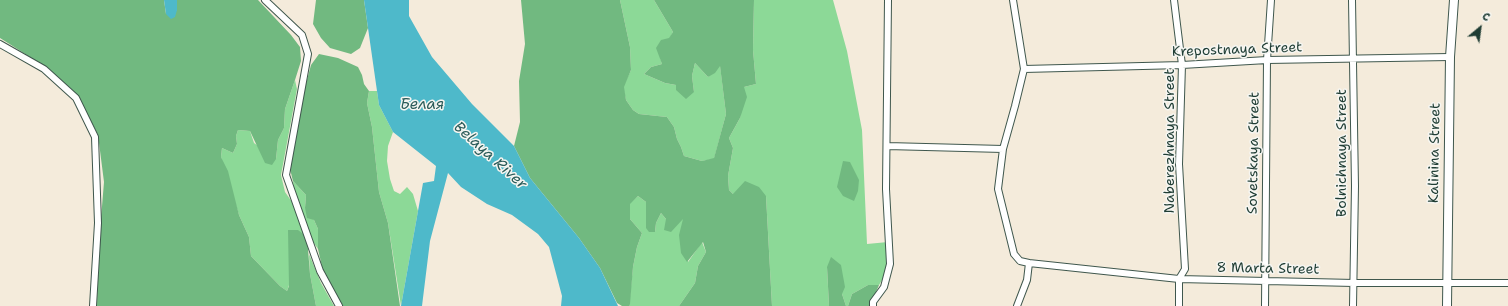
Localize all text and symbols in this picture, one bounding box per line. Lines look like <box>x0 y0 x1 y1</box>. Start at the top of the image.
north arrow <box>1460 8 1500 48</box>
text: С <box>1479 9 1493 25</box>
street label: Krepostnaya Street <box>1172 39 1302 61</box>
street label: Naberezhnaya Street <box>1162 69 1178 213</box>
street label: Bolnichnaya Street <box>1334 89 1350 217</box>
street label: Sovetskaya Street <box>1245 92 1263 214</box>
water label: Белая <box>400 96 444 114</box>
street label: Kalinina Street <box>1426 103 1444 203</box>
water label: Belaya River <box>450 118 530 194</box>
street label: 8 Marta Street <box>1216 260 1320 278</box>

